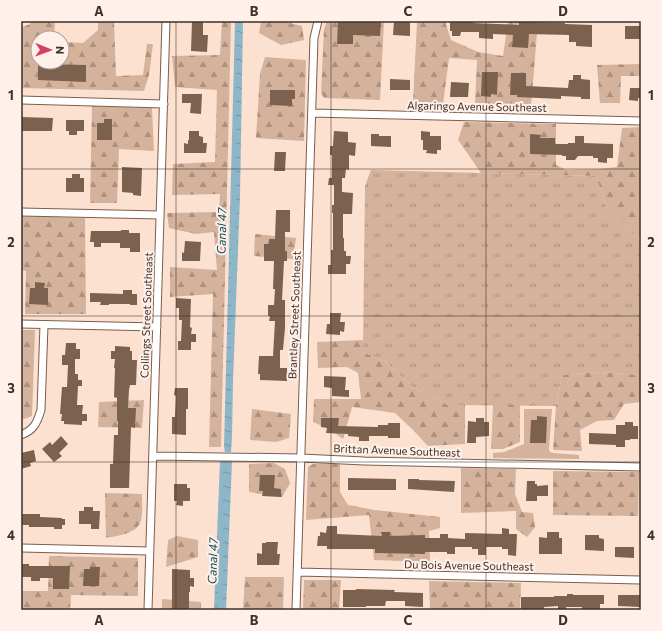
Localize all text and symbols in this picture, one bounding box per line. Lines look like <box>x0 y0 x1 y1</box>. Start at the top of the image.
text: A <box>94 3 104 19</box>
text: B <box>250 3 259 19</box>
text: C <box>404 3 413 19</box>
text: D <box>558 3 568 19</box>
north arrow <box>30 30 70 70</box>
text: N <box>54 46 67 54</box>
text: 1 <box>8 87 14 103</box>
text: 1 <box>648 87 654 103</box>
street label: Algaringo Avenue Southeast <box>407 98 548 114</box>
water label: Canal 47 <box>214 207 228 254</box>
text: 2 <box>7 234 15 250</box>
text: 2 <box>647 234 655 250</box>
street label: Brantley Street Southeast <box>285 250 303 379</box>
street label: Collings Street Southeast <box>137 251 155 378</box>
text: 3 <box>7 380 15 396</box>
text: 3 <box>647 380 655 396</box>
street label: Brittan Avenue Southeast <box>333 441 461 459</box>
text: 4 <box>7 527 15 543</box>
text: 4 <box>647 527 655 543</box>
water label: Canal 47 <box>204 537 220 584</box>
street label: Du Bois Avenue Southeast <box>404 557 534 573</box>
text: A <box>94 612 104 628</box>
text: B <box>250 612 259 628</box>
text: C <box>404 612 413 628</box>
text: D <box>558 612 568 628</box>

